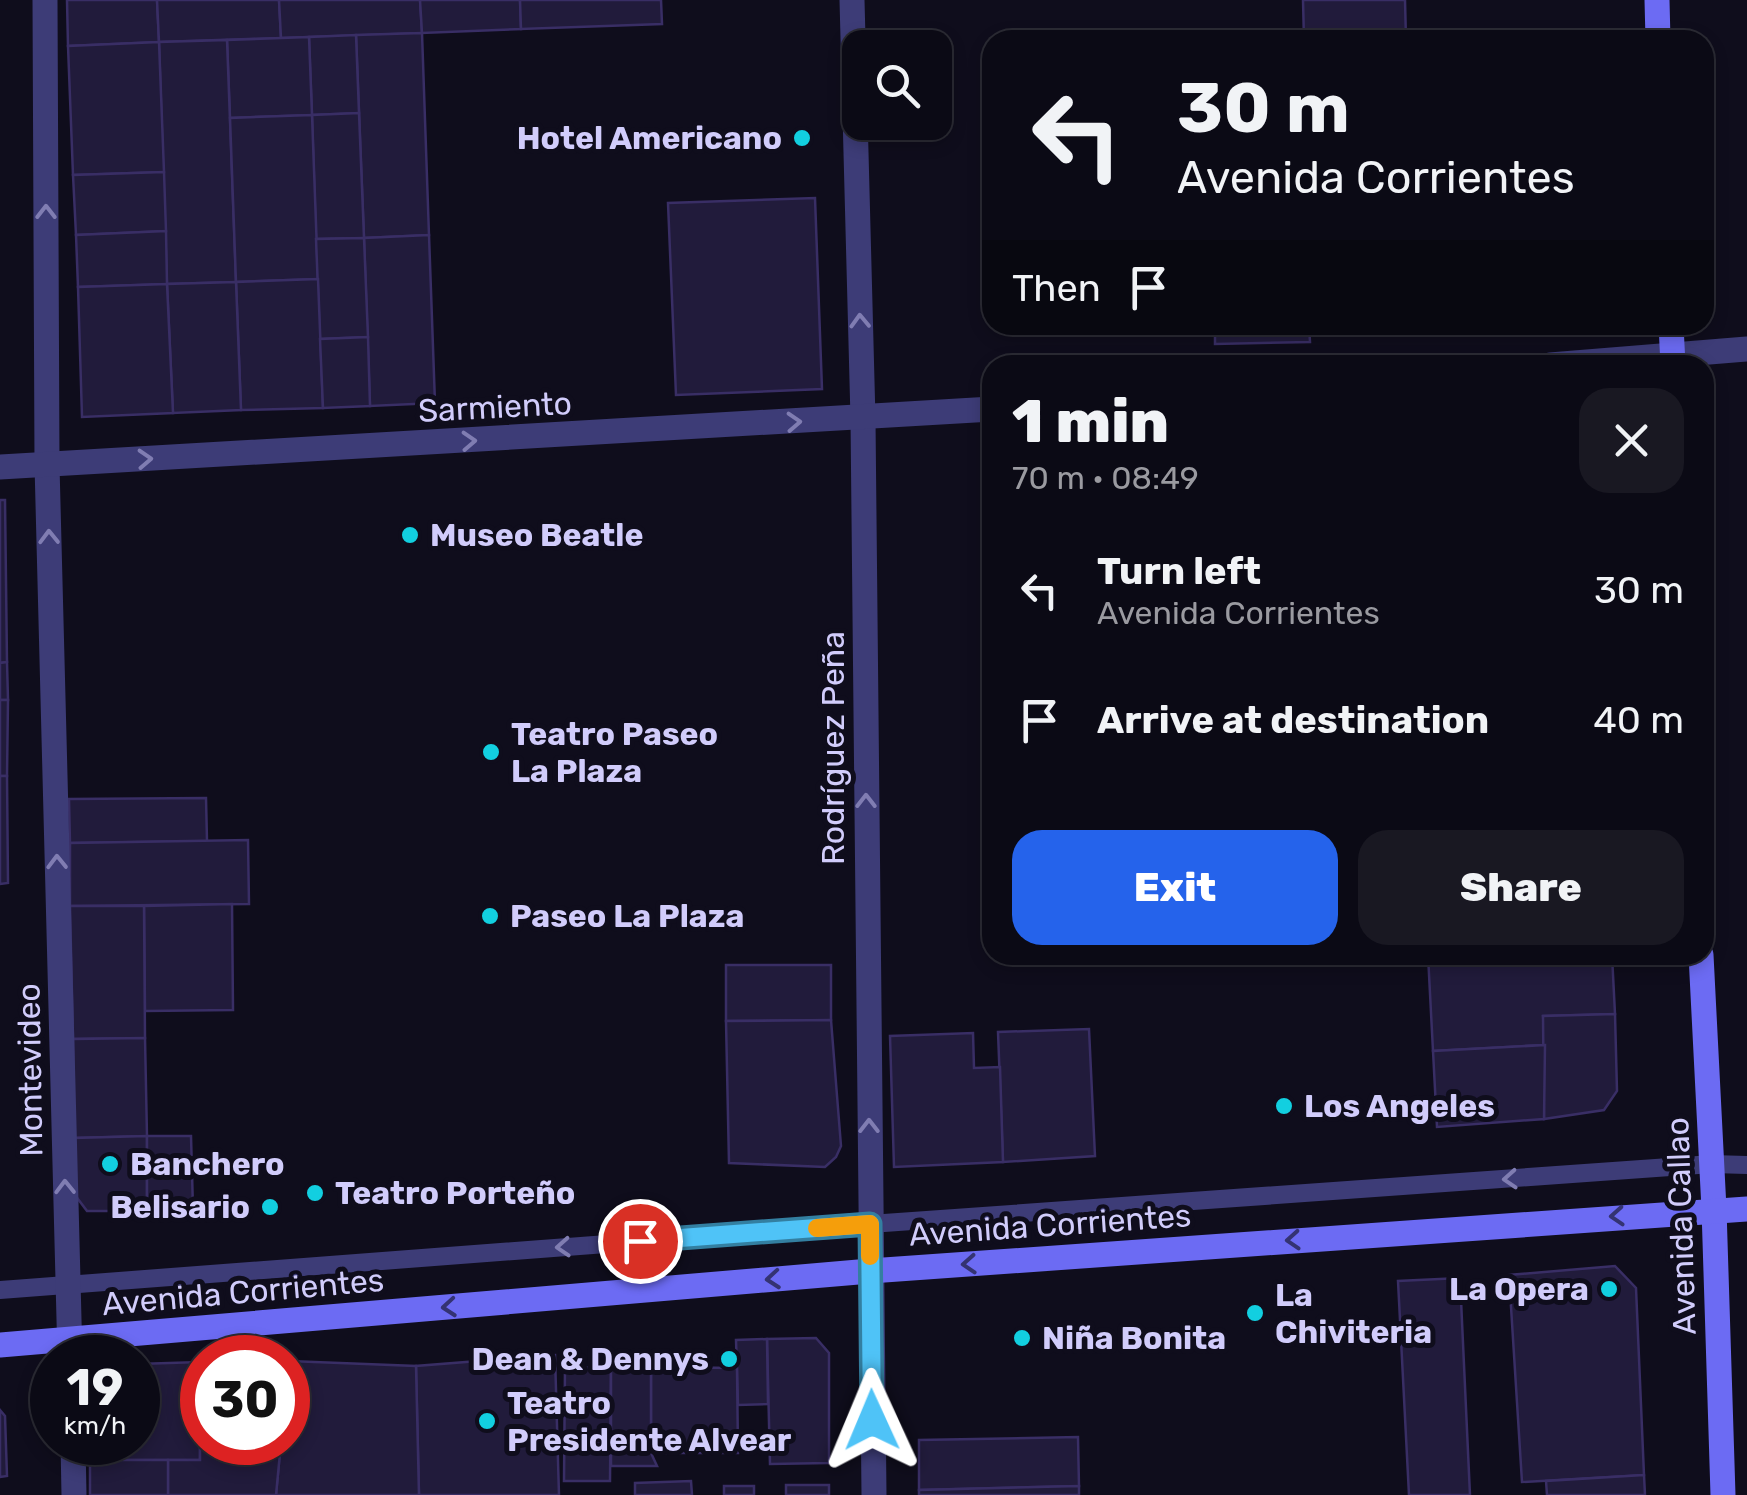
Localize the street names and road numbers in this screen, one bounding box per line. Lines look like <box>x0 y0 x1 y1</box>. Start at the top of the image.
street label: Sarmiento <box>417 384 573 430</box>
street label: Rodríguez Peña <box>814 631 852 865</box>
street label: Montevideo <box>9 983 51 1157</box>
street label: Avenida Callao <box>1658 1117 1704 1335</box>
street label: Avenida Corrientes <box>908 1196 1192 1254</box>
street label: Avenida Corrientes <box>100 1261 386 1323</box>

